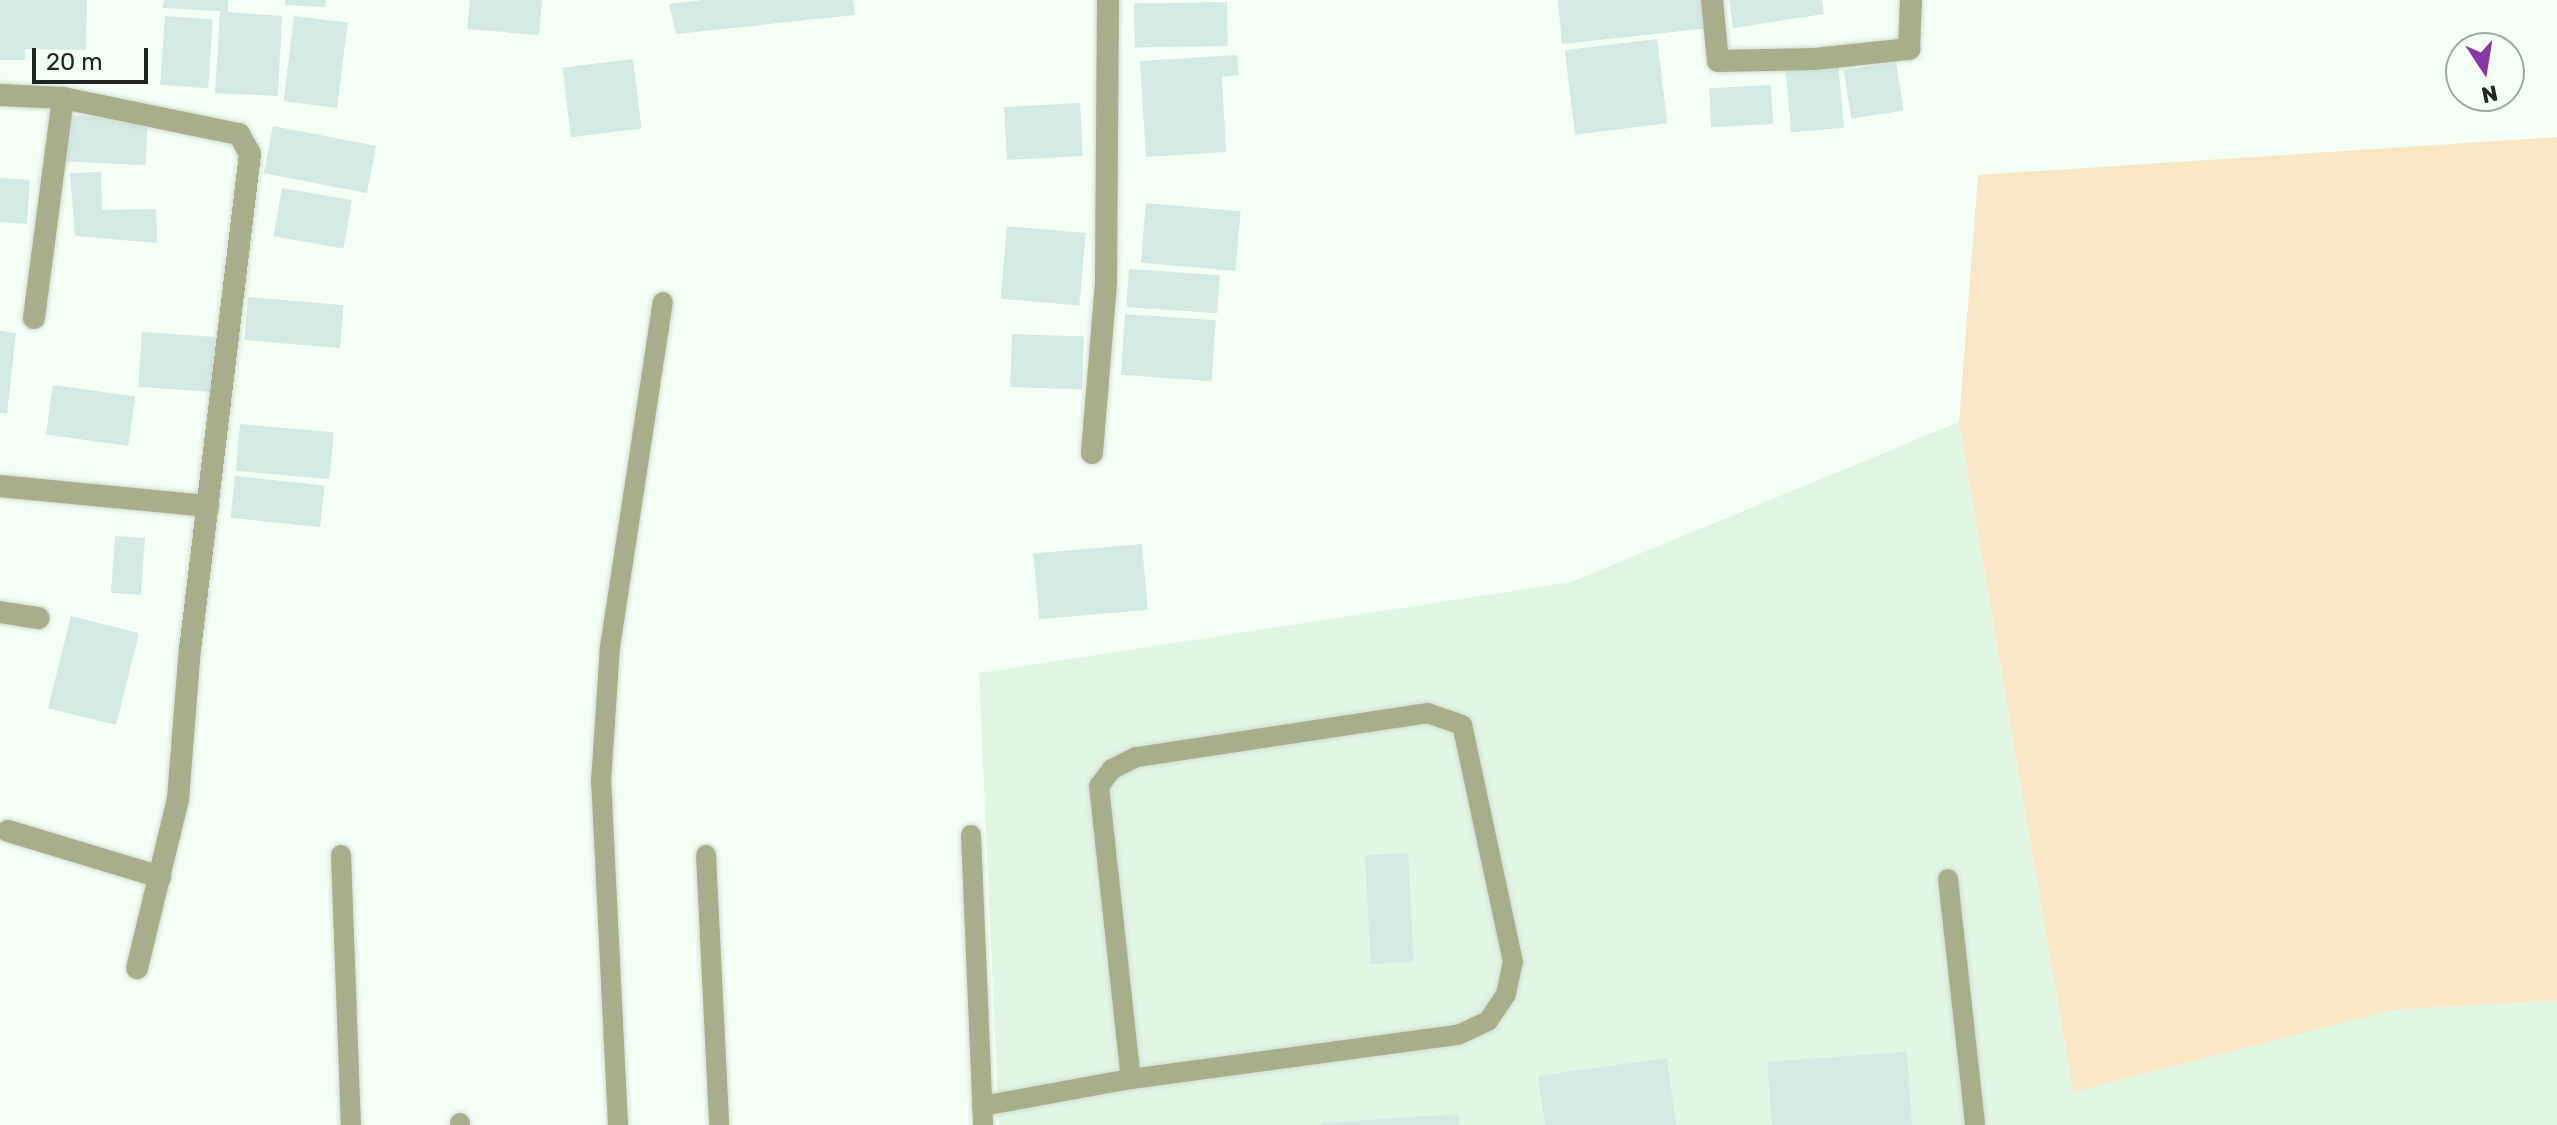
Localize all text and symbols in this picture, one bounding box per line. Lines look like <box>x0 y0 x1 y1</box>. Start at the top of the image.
scale bar <box>36 32 152 82</box>
north arrow <box>2445 32 2525 112</box>
text: 20 m <box>46 48 103 76</box>
text: N <box>2479 79 2500 109</box>

